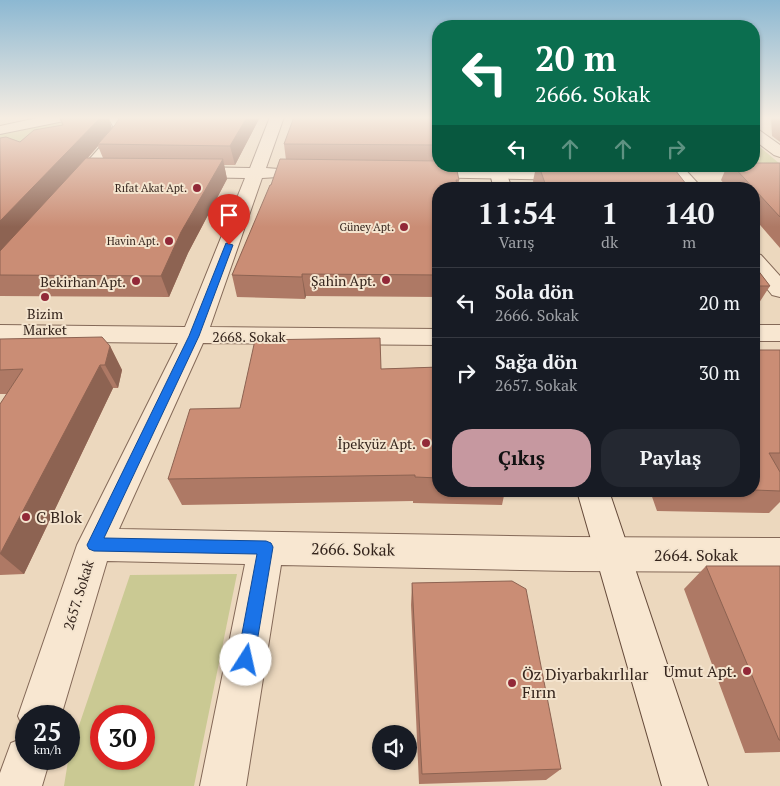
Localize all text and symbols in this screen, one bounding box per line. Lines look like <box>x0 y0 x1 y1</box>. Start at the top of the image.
text: 20 m <box>535 35 616 81</box>
icon: left <box>452 40 517 105</box>
text: 2666. Sokak <box>535 79 650 108</box>
icon: left <box>503 135 531 163</box>
icon: ahead <box>556 135 584 163</box>
icon: ahead <box>609 135 637 163</box>
icon: right <box>662 135 690 163</box>
place label: Rıfat Akat Apt. <box>115 181 187 195</box>
marker: Rıfat Akat Apt. <box>191 182 203 194</box>
text: 11:54 <box>477 193 556 233</box>
text: 1 <box>601 193 618 233</box>
text: 140 <box>664 193 715 233</box>
pin <box>208 194 250 245</box>
icon: arrive <box>215 201 243 229</box>
place label: Güney Apt. <box>339 220 394 234</box>
marker: Güney Apt. <box>398 221 410 233</box>
text: Varış <box>499 231 534 253</box>
text: dk <box>601 231 618 253</box>
text: m <box>682 231 696 253</box>
place label: Havin Apt. <box>107 234 159 248</box>
marker: Havin Apt. <box>163 235 175 247</box>
place label: Şahin Apt. <box>311 271 376 290</box>
place label: Bekirhan Apt. <box>40 272 126 291</box>
marker: Şahin Apt. <box>380 274 392 286</box>
marker: Bekirhan Apt. <box>130 275 142 287</box>
text: Sola dön <box>495 279 574 304</box>
icon: left <box>452 289 480 317</box>
text: 20 m <box>699 290 740 315</box>
marker: Bizim Market <box>39 291 51 303</box>
place label: Bizim Market <box>23 304 68 339</box>
text: 2666. Sokak <box>495 304 579 326</box>
street label: 2668. Sokak <box>212 327 286 346</box>
text: Sağa dön <box>495 349 578 374</box>
icon: right <box>452 359 480 387</box>
text: 30 m <box>699 360 740 385</box>
text: 2657. Sokak <box>495 374 577 396</box>
button: Çıkış <box>452 429 591 487</box>
button: Paylaş <box>601 429 740 487</box>
place label: İpekyüz Apt. <box>337 434 416 453</box>
marker: İpekyüz Apt. <box>420 437 432 449</box>
place label: C Blok <box>36 506 83 528</box>
marker: C Blok <box>20 511 32 523</box>
street label: 2666. Sokak <box>311 537 396 561</box>
street label: 2664. Sokak <box>654 544 739 566</box>
street label: 2657. Sokak <box>58 557 98 632</box>
position arrow <box>219 633 271 685</box>
place label: Umut Apt. <box>664 660 737 682</box>
place label: Öz Diyarbakırlılar Fırın <box>522 663 649 703</box>
marker: Umut Apt. <box>741 665 753 677</box>
marker: Öz Diyarbakırlılar Fırın <box>506 677 518 689</box>
speed limit sign: 30 <box>90 705 155 770</box>
text: 25 <box>33 715 62 748</box>
map controls <box>372 725 417 770</box>
button: sound <box>372 725 417 770</box>
text: km/h <box>34 742 61 757</box>

